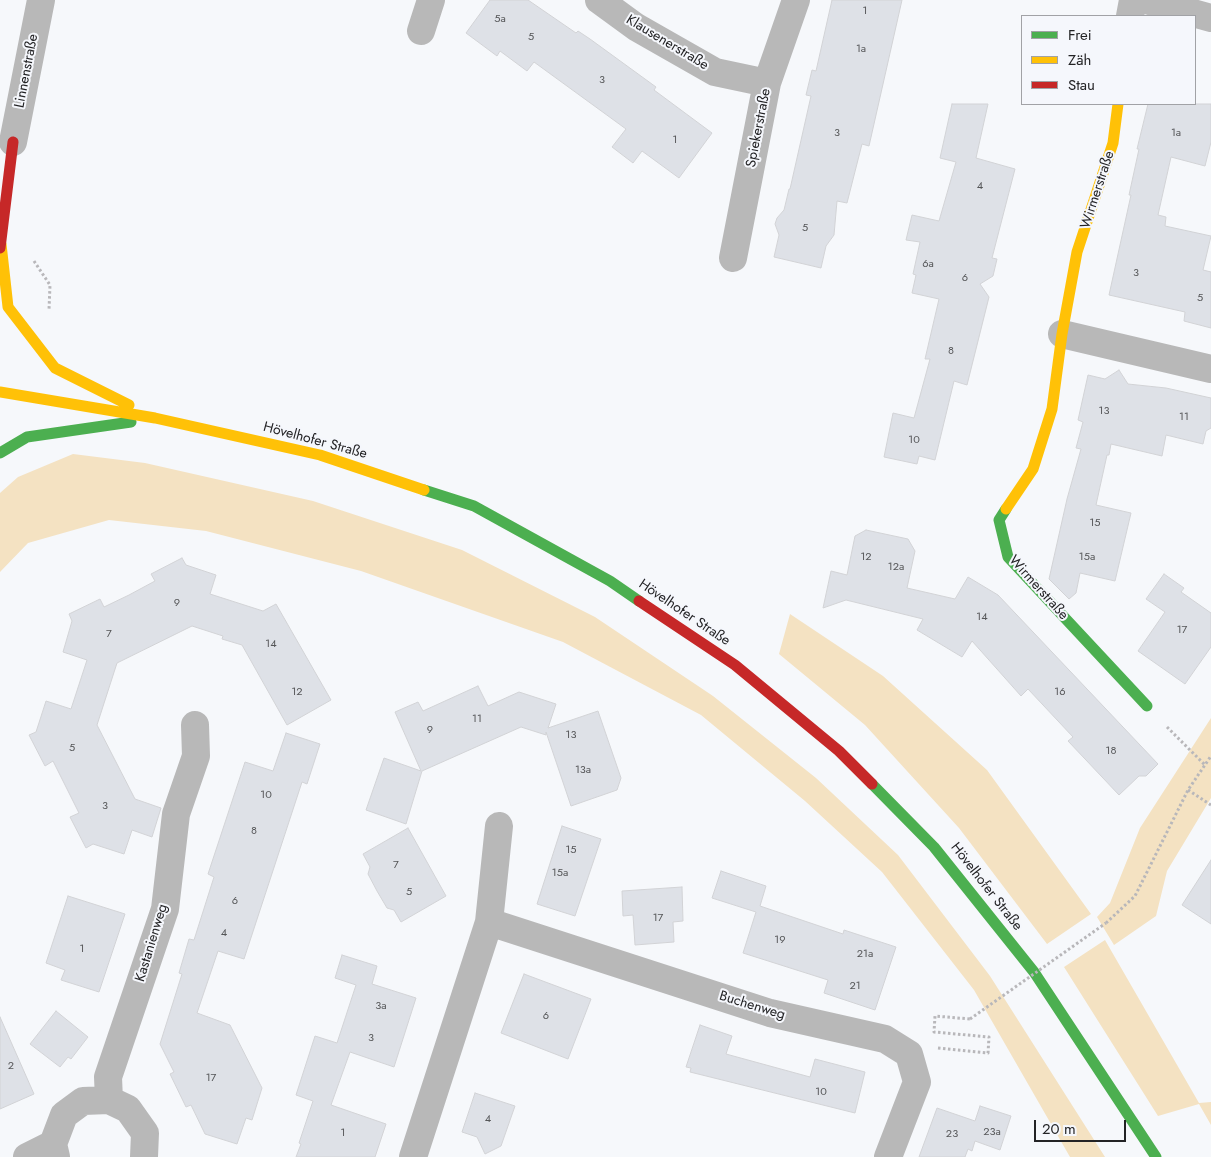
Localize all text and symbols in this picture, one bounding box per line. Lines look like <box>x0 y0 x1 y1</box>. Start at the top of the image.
house number: 1 <box>863 4 867 18</box>
house number: 5a <box>494 12 506 26</box>
street label: Klausenerstraße <box>623 12 711 74</box>
legend <box>1021 15 1196 105</box>
text: Frei <box>1068 24 1092 46</box>
house number: 5 <box>528 30 534 44</box>
street label: Linnenstraße <box>12 33 42 109</box>
house number: 1a <box>856 42 866 56</box>
text: Zäh <box>1068 49 1091 71</box>
house number: 3 <box>599 73 605 87</box>
text: Stau <box>1068 74 1095 96</box>
street label: Spiekerstraße <box>743 87 775 169</box>
house number: 3 <box>834 126 840 140</box>
house number: 1a <box>1171 126 1181 140</box>
house number: 1 <box>673 133 677 147</box>
street label: Wirmerstraße <box>1078 149 1118 231</box>
house number: 4 <box>977 179 983 193</box>
house number: 5 <box>802 221 808 235</box>
house number: 6a <box>922 257 934 271</box>
house number: 3 <box>1133 266 1139 280</box>
house number: 6 <box>962 271 968 285</box>
house number: 5 <box>1197 291 1203 305</box>
house number: 8 <box>948 344 954 358</box>
house number: 13 <box>1099 404 1109 418</box>
house number: 11 <box>1179 410 1189 424</box>
street label: Hövelhofer Straße <box>261 419 369 463</box>
house number: 10 <box>908 433 920 447</box>
house number: 15 <box>1089 516 1101 530</box>
house number: 12 <box>860 550 872 564</box>
house number: 15a <box>1079 550 1095 564</box>
street label: Wirmerstraße <box>1005 552 1071 624</box>
house number: 12a <box>888 560 904 574</box>
street label: Hövelhofer Straße <box>635 576 733 650</box>
house number: 9 <box>174 596 180 610</box>
house number: 14 <box>976 610 988 624</box>
house number: 17 <box>1177 623 1187 637</box>
house number: 7 <box>106 627 112 641</box>
house number: 14 <box>265 637 277 651</box>
house number: 12 <box>291 685 303 699</box>
house number: 16 <box>1054 685 1066 699</box>
house number: 11 <box>472 712 482 726</box>
house number: 9 <box>427 723 433 737</box>
house number: 13 <box>566 728 576 742</box>
house number: 5 <box>69 741 75 755</box>
house number: 18 <box>1106 744 1116 758</box>
house number: 13a <box>575 763 591 777</box>
house number: 10 <box>260 788 272 802</box>
house number: 3 <box>102 799 108 813</box>
house number: 8 <box>251 824 257 838</box>
street label: Hövelhofer Straße <box>947 840 1025 934</box>
house number: 15 <box>565 843 577 857</box>
house number: 7 <box>393 858 399 872</box>
house number: 15a <box>552 866 568 880</box>
house number: 5 <box>406 885 412 899</box>
house number: 6 <box>232 894 238 908</box>
street label: Kastanienweg <box>132 902 172 984</box>
house number: 17 <box>653 911 663 925</box>
house number: 4 <box>221 926 227 940</box>
house number: 19 <box>774 933 786 947</box>
house number: 1 <box>80 942 84 956</box>
house number: 21a <box>857 947 873 961</box>
house number: 21 <box>849 979 861 993</box>
street label: Buchenweg <box>717 988 787 1024</box>
house number: 3a <box>375 999 387 1013</box>
house number: 6 <box>543 1009 549 1023</box>
house number: 3 <box>368 1031 374 1045</box>
house number: 2 <box>8 1059 14 1073</box>
house number: 17 <box>206 1071 216 1085</box>
house number: 10 <box>815 1085 827 1099</box>
scale bar <box>1036 1110 1128 1142</box>
house number: 4 <box>485 1112 491 1126</box>
text: 20 m <box>1042 1118 1076 1140</box>
house number: 23a <box>983 1125 1001 1139</box>
house number: 1 <box>341 1126 345 1140</box>
house number: 23 <box>946 1127 958 1141</box>

